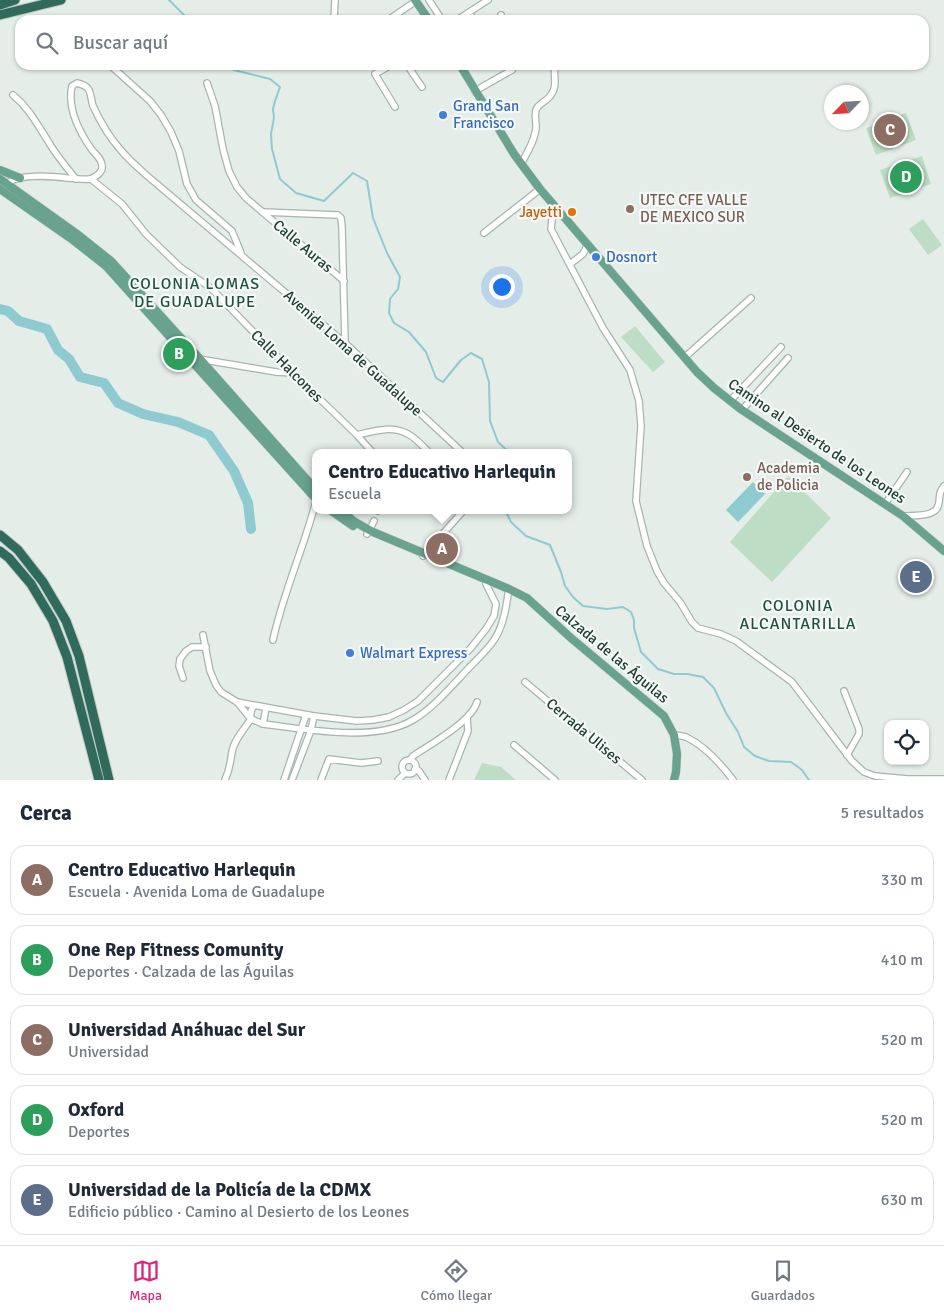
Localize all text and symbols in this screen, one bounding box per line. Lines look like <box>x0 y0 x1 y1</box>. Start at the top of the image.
search box <box>15 15 929 70</box>
icon: search <box>33 29 61 57</box>
text: Buscar aquí <box>73 31 168 55</box>
north arrow <box>824 85 869 130</box>
place label: Grand San Francisco <box>453 97 519 132</box>
marker: Grand San Francisco <box>437 109 449 121</box>
pin: C <box>874 111 906 149</box>
pin: D <box>890 158 922 196</box>
place label: UTEC CFE VALLE DE MEXICO SUR <box>640 191 748 226</box>
place label: Jayetti <box>519 203 562 221</box>
marker: UTEC CFE VALLE DE MEXICO SUR <box>624 203 636 215</box>
marker: Jayetti <box>566 206 578 218</box>
street label: Calle Auras <box>269 216 337 277</box>
place label: Dosnort <box>606 248 657 266</box>
marker: Dosnort <box>590 251 602 263</box>
district label: COLONIA LOMAS DE GUADALUPE <box>130 274 260 312</box>
your location <box>489 274 515 300</box>
street label: Avenida Loma de Guadalupe <box>280 286 426 420</box>
street label: Calle Halcones <box>247 326 327 406</box>
pin: B <box>163 335 195 373</box>
street label: Camino al Desierto de los Leones <box>725 375 910 507</box>
popup <box>312 449 572 514</box>
place label: Academia de Policia <box>757 459 820 494</box>
text: Centro Educativo Harlequin <box>328 460 556 484</box>
marker: Academia de Policia <box>741 471 753 483</box>
text: Escuela <box>328 484 381 504</box>
pin: A <box>426 530 458 568</box>
pin: E <box>900 558 932 596</box>
district label: COLONIA ALCANTARILLA <box>739 596 857 634</box>
street label: Calzada de las Águilas <box>552 600 673 707</box>
place label: Walmart Express <box>360 644 468 662</box>
marker: Walmart Express <box>344 647 356 659</box>
street label: Cerrada Ulises <box>543 694 626 768</box>
map controls <box>884 720 929 765</box>
button: locate <box>884 720 929 765</box>
text: Cerca <box>20 800 72 826</box>
text: 5 resultados <box>841 803 924 823</box>
text: Centro Educativo Harlequin <box>68 858 296 882</box>
text: A <box>32 870 42 890</box>
text: 330 m <box>881 870 923 890</box>
text: Escuela · Avenida Loma de Guadalupe <box>68 882 325 902</box>
text: One Rep Fitness Comunity <box>68 938 284 962</box>
text: B <box>32 950 42 970</box>
text: 410 m <box>881 950 923 970</box>
text: Deportes · Calzada de las Águilas <box>68 962 294 982</box>
text: Universidad Anáhuac del Sur <box>68 1018 305 1042</box>
text: C <box>32 1030 42 1050</box>
text: 520 m <box>881 1030 923 1050</box>
text: Universidad <box>68 1042 149 1062</box>
text: Oxford <box>68 1098 124 1122</box>
text: D <box>32 1110 42 1130</box>
text: 520 m <box>881 1110 923 1130</box>
text: Deportes <box>68 1122 130 1142</box>
text: Universidad de la Policía de la CDMX <box>68 1178 371 1202</box>
text: E <box>32 1190 42 1210</box>
text: 630 m <box>881 1190 923 1210</box>
text: Edificio público · Camino al Desierto de los Leones <box>68 1202 409 1222</box>
tab: Mapa <box>129 1257 162 1304</box>
tab: Cómo llegar <box>421 1257 492 1304</box>
tab: Guardados <box>751 1257 815 1304</box>

